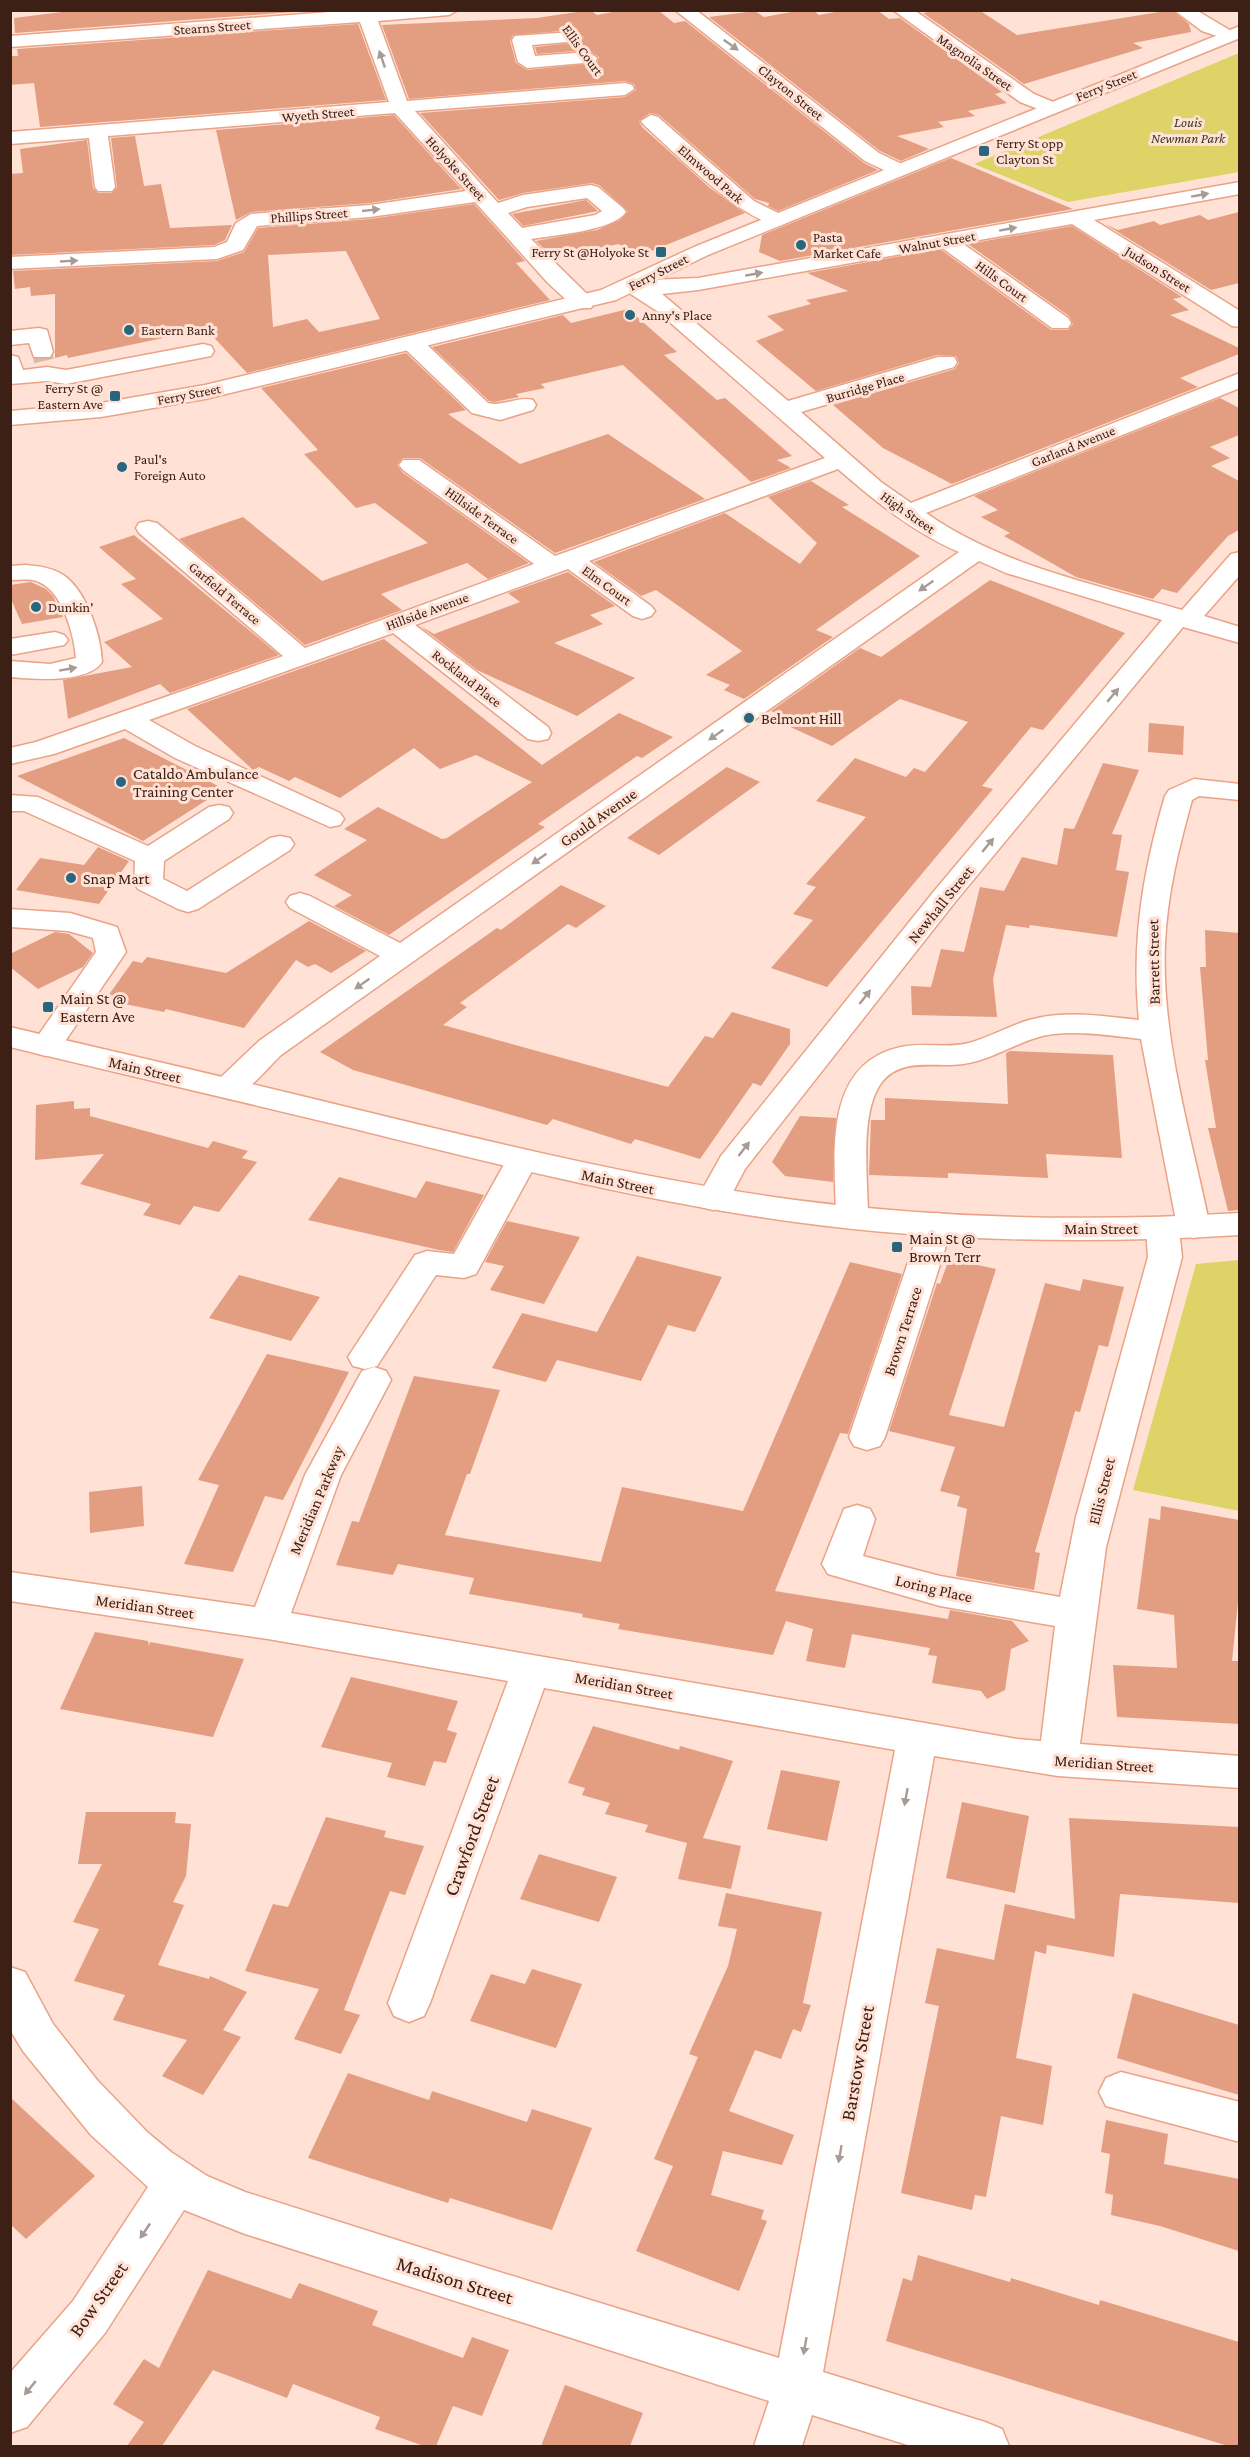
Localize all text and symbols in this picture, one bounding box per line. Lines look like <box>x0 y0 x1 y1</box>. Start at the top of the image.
street label: Stearns Street <box>173 16 251 38</box>
street label: Ellis Court <box>559 21 607 79</box>
street label: Magnolia Street <box>934 30 1016 94</box>
one-way arrow <box>724 38 739 50</box>
one-way arrow <box>376 50 386 68</box>
street label: Clayton Street <box>755 61 827 123</box>
street label: Ferry Street <box>1073 65 1139 105</box>
street label: Wyeth Street <box>281 103 355 125</box>
park label: Louis Newman Park <box>1151 114 1226 146</box>
street label: Holyoke Street <box>423 132 489 204</box>
place label: Ferry St opp Clayton St <box>996 135 1063 167</box>
street label: Elmwood Park <box>675 141 747 207</box>
marker: Ferry St opp Clayton St <box>977 144 991 158</box>
one-way arrow <box>1191 191 1210 200</box>
street label: Phillips Street <box>270 204 349 226</box>
one-way arrow <box>362 205 381 215</box>
one-way arrow <box>999 224 1018 233</box>
street label: Walnut Street <box>898 227 977 257</box>
place label: Pasta Market Cafe <box>813 229 881 261</box>
marker: Pasta Market Cafe <box>794 238 808 252</box>
street label: Judson Street <box>1121 241 1194 296</box>
place label: Ferry St @Holyoke St <box>531 244 649 260</box>
marker: Ferry St @Holyoke St <box>654 245 668 259</box>
street label: Ferry Street <box>626 250 691 294</box>
one-way arrow <box>59 256 78 265</box>
street label: Hills Court <box>973 257 1031 305</box>
one-way arrow <box>745 269 764 278</box>
place label: Anny's Place <box>642 307 712 323</box>
marker: Anny's Place <box>623 308 637 322</box>
place label: Eastern Bank <box>141 322 215 338</box>
marker: Eastern Bank <box>122 323 136 337</box>
street label: Burridge Place <box>824 368 906 406</box>
place label: Ferry St @ Eastern Ave <box>37 380 103 412</box>
street label: Ferry Street <box>156 380 223 408</box>
marker: Ferry St @ Eastern Ave <box>108 389 122 403</box>
street label: Garland Avenue <box>1029 422 1117 470</box>
place label: Paul's Foreign Auto <box>134 451 206 483</box>
marker: Paul's Foreign Auto <box>115 460 129 474</box>
street label: Hillside Terrace <box>442 483 522 547</box>
street label: High Street <box>878 488 939 537</box>
street label: Garfield Terrace <box>186 558 264 628</box>
street label: Elm Court <box>579 562 635 609</box>
one-way arrow <box>919 580 935 592</box>
street label: Hillside Avenue <box>384 589 470 633</box>
place label: Dunkin' <box>48 599 93 615</box>
marker: Dunkin' <box>29 600 43 614</box>
street label: Rockland Place <box>429 646 505 710</box>
one-way arrow <box>59 664 78 673</box>
one-way arrow <box>1106 687 1119 703</box>
place label: Belmont Hill <box>761 710 842 727</box>
marker: Belmont Hill <box>742 711 756 725</box>
one-way arrow <box>708 729 724 741</box>
place label: Cataldo Ambulance Training Center <box>133 765 258 801</box>
marker: Cataldo Ambulance Training Center <box>114 775 128 789</box>
street label: Gould Avenue <box>557 785 640 850</box>
one-way arrow <box>981 837 994 853</box>
one-way arrow <box>531 853 547 864</box>
street label: Newhall Street <box>904 862 977 946</box>
place label: Snap Mart <box>83 870 150 888</box>
marker: Snap Mart <box>64 871 78 885</box>
street label: Barrett Street <box>1144 918 1163 1005</box>
one-way arrow <box>355 978 371 990</box>
one-way arrow <box>859 989 871 1004</box>
place label: Main St @ Eastern Ave <box>60 990 135 1025</box>
marker: Main St @ Eastern Ave <box>41 1000 55 1014</box>
street label: Main Street <box>107 1053 184 1086</box>
one-way arrow <box>737 1142 749 1157</box>
street label: Main Street <box>580 1165 657 1198</box>
street label: Main Street <box>1064 1220 1139 1237</box>
place label: Main St @ Brown Terr <box>909 1230 981 1265</box>
marker: Main St @ Brown Terr <box>890 1240 904 1254</box>
street label: Brown Terrace <box>880 1285 925 1378</box>
street label: Meridian Parkway <box>286 1443 348 1557</box>
street label: Ellis Street <box>1085 1455 1118 1526</box>
street label: Loring Place <box>894 1571 974 1607</box>
street label: Meridian Street <box>95 1591 196 1622</box>
street label: Meridian Street <box>574 1669 675 1703</box>
street label: Meridian Street <box>1054 1752 1155 1775</box>
street label: Crawford Street <box>439 1773 503 1899</box>
one-way arrow <box>901 1788 910 1807</box>
street label: Barstow Street <box>836 2003 878 2122</box>
one-way arrow <box>835 2145 844 2164</box>
one-way arrow <box>140 2223 151 2239</box>
street label: Madison Street <box>394 2252 516 2308</box>
street label: Bow Street <box>64 2257 132 2341</box>
one-way arrow <box>800 2336 809 2355</box>
one-way arrow <box>23 2380 36 2396</box>

